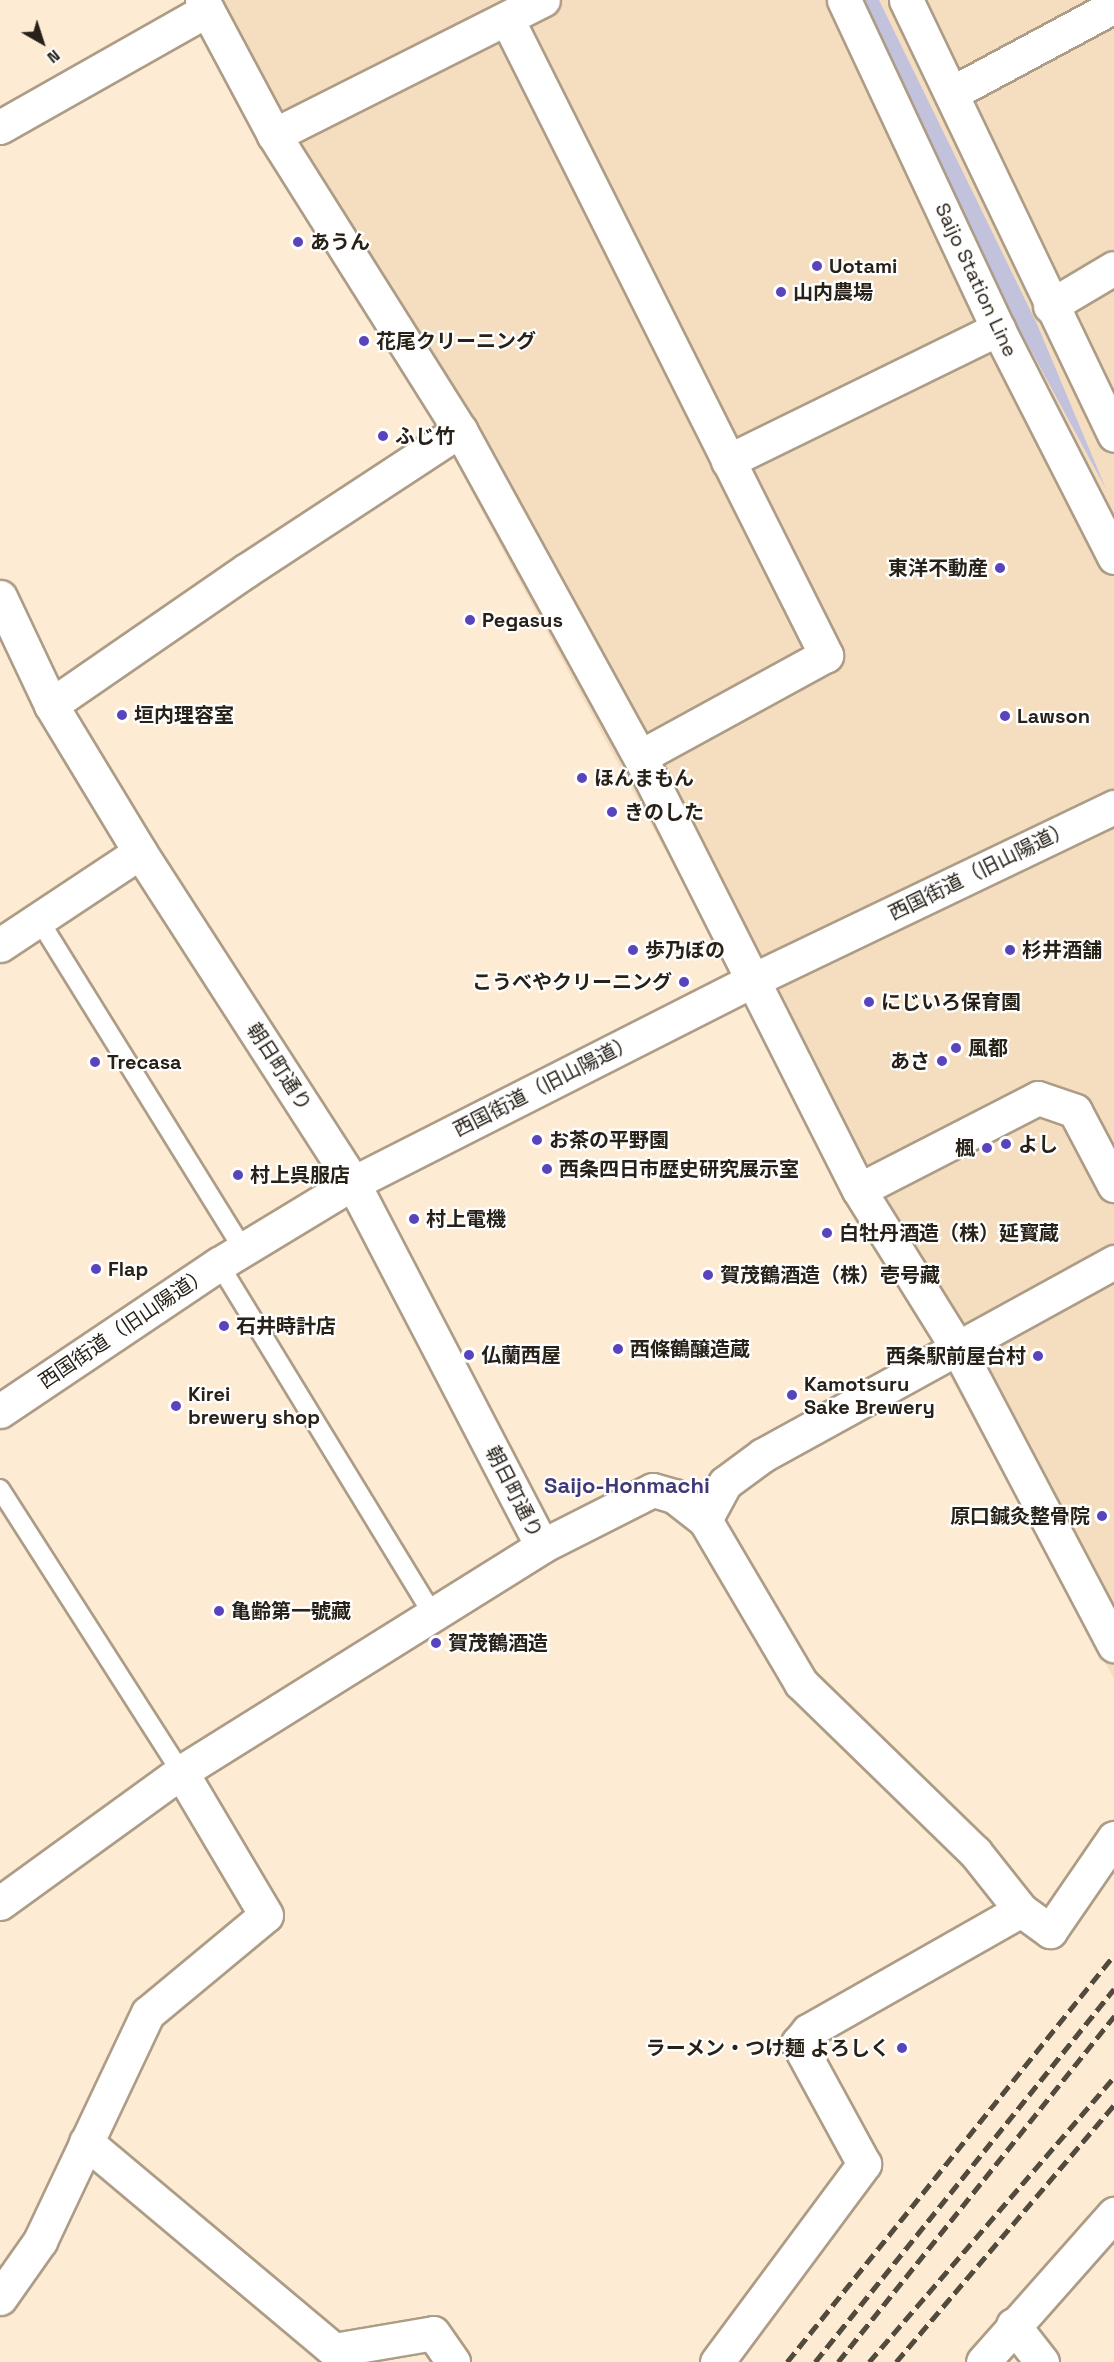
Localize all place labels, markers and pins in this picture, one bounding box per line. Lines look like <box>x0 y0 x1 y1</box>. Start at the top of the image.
place label: あうん <box>310 230 370 254</box>
marker: あうん <box>291 235 305 249</box>
place label: Uotami <box>829 254 897 278</box>
marker: Uotami <box>810 259 824 273</box>
place label: 山内農場 <box>793 280 873 304</box>
marker: 山内農場 <box>774 285 788 299</box>
place label: 花尾クリーニング <box>376 329 536 353</box>
marker: 花尾クリーニング <box>357 334 371 348</box>
place label: ふじ竹 <box>395 424 455 448</box>
marker: ふじ竹 <box>376 429 390 443</box>
place label: 東洋不動産 <box>888 556 988 580</box>
marker: 東洋不動産 <box>993 561 1007 575</box>
place label: Pegasus <box>482 608 563 632</box>
marker: Pegasus <box>463 613 477 627</box>
place label: 垣内理容室 <box>134 703 234 727</box>
place label: Lawson <box>1017 704 1090 728</box>
marker: 垣内理容室 <box>115 708 129 722</box>
marker: Lawson <box>998 709 1012 723</box>
place label: ほんまもん <box>594 766 694 790</box>
marker: ほんまもん <box>575 771 589 785</box>
place label: きのした <box>624 800 704 824</box>
marker: きのした <box>605 805 619 819</box>
place label: 歩乃ぼの <box>645 938 725 962</box>
place label: 杉井酒舗 <box>1022 938 1102 962</box>
marker: 歩乃ぼの <box>626 943 640 957</box>
marker: 杉井酒舗 <box>1003 943 1017 957</box>
place label: こうべやクリーニング <box>472 970 672 994</box>
marker: こうべやクリーニング <box>677 975 691 989</box>
place label: にじいろ保育園 <box>881 990 1021 1014</box>
marker: にじいろ保育園 <box>862 995 876 1009</box>
place label: 風都 <box>968 1036 1008 1060</box>
marker: 風都 <box>949 1041 963 1055</box>
place label: あさ <box>890 1049 930 1073</box>
place label: Trecasa <box>107 1050 182 1074</box>
marker: あさ <box>935 1054 949 1068</box>
marker: Trecasa <box>88 1055 102 1069</box>
place label: お茶の平野園 <box>549 1128 669 1152</box>
place label: よし <box>1018 1132 1058 1156</box>
marker: お茶の平野園 <box>530 1133 544 1147</box>
place label: 楓 <box>955 1136 975 1160</box>
marker: よし <box>999 1137 1013 1151</box>
marker: 楓 <box>980 1141 994 1155</box>
place label: 西条四日市歴史研究展示室 <box>559 1157 799 1181</box>
marker: 西条四日市歴史研究展示室 <box>540 1162 554 1176</box>
place label: 村上呉服店 <box>250 1163 350 1187</box>
marker: 村上呉服店 <box>231 1168 245 1182</box>
place label: 村上電機 <box>426 1207 506 1231</box>
marker: 村上電機 <box>407 1212 421 1226</box>
place label: 白牡丹酒造（株）延寳蔵 <box>839 1221 1059 1245</box>
marker: 白牡丹酒造（株）延寳蔵 <box>820 1226 834 1240</box>
place label: Flap <box>108 1257 148 1281</box>
marker: Flap <box>89 1262 103 1276</box>
place label: 賀茂鶴酒造（株）壱号藏 <box>720 1263 940 1287</box>
marker: 賀茂鶴酒造（株）壱号藏 <box>701 1268 715 1282</box>
place label: 石井時計店 <box>236 1314 336 1338</box>
marker: 石井時計店 <box>217 1319 231 1333</box>
place label: 西條鶴醸造蔵 <box>630 1337 750 1361</box>
marker: 西條鶴醸造蔵 <box>611 1342 625 1356</box>
place label: 仏蘭西屋 <box>481 1343 561 1367</box>
place label: 西条駅前屋台村 <box>886 1344 1026 1368</box>
marker: 仏蘭西屋 <box>462 1348 476 1362</box>
marker: 西条駅前屋台村 <box>1031 1349 1045 1363</box>
place label: Kamotsuru Sake Brewery <box>804 1372 935 1419</box>
place label: Kirei brewery shop <box>188 1382 320 1429</box>
marker: Kamotsuru Sake Brewery <box>785 1388 799 1402</box>
marker: Kirei brewery shop <box>169 1399 183 1413</box>
place label: 原口鍼灸整骨院 <box>950 1504 1090 1528</box>
marker: 原口鍼灸整骨院 <box>1095 1509 1109 1523</box>
place label: 亀齢第一號藏 <box>231 1599 351 1623</box>
marker: 亀齢第一號藏 <box>212 1604 226 1618</box>
place label: 賀茂鶴酒造 <box>448 1631 548 1655</box>
marker: 賀茂鶴酒造 <box>429 1636 443 1650</box>
place label: ラーメン・つけ麺 よろしく <box>645 2036 890 2060</box>
marker: ラーメン・つけ麺 よろしく <box>895 2041 909 2055</box>

